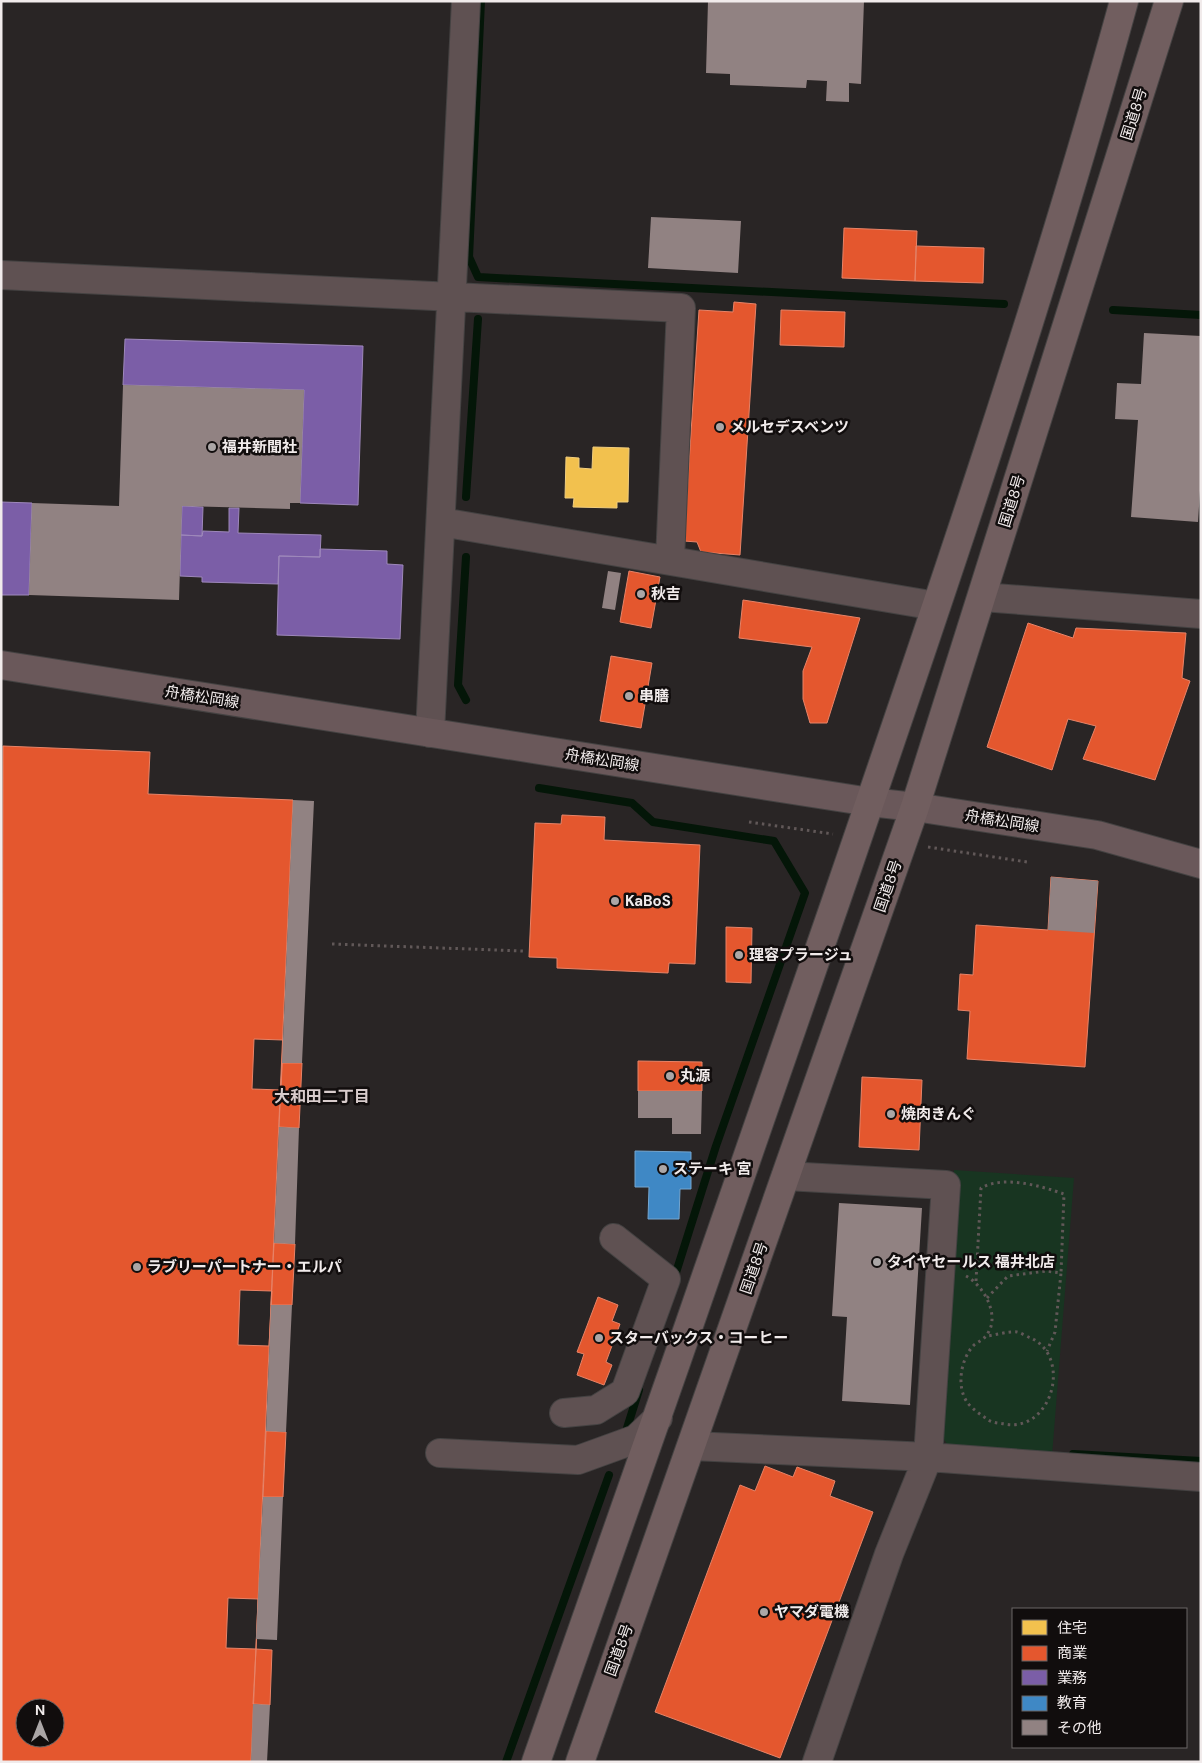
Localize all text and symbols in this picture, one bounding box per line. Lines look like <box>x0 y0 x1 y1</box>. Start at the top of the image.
street label: 国道8号 <box>1117 85 1151 143</box>
place label: メルセデスベンツ <box>730 417 849 437</box>
marker: メルセデスベンツ <box>714 421 726 433</box>
place label: 福井新聞社 <box>221 437 297 457</box>
marker: 福井新聞社 <box>206 441 218 453</box>
street label: 国道8号 <box>995 472 1029 530</box>
place label: 秋吉 <box>651 584 681 604</box>
marker: 秋吉 <box>635 588 647 600</box>
street label: 舟橋松岡線 <box>163 681 241 713</box>
place label: 串膳 <box>639 686 669 706</box>
marker: 串膳 <box>623 690 635 702</box>
street label: 舟橋松岡線 <box>563 744 641 776</box>
street label: 舟橋松岡線 <box>963 805 1041 837</box>
street label: 国道8号 <box>870 857 906 915</box>
place label: KaBoS <box>625 891 671 911</box>
marker: KaBoS <box>609 895 621 907</box>
place label: 理容プラージュ <box>749 945 853 965</box>
marker: 理容プラージュ <box>733 949 745 961</box>
place label: 丸源 <box>680 1066 711 1086</box>
marker: 丸源 <box>664 1070 676 1082</box>
district label: 大和田二丁目 <box>274 1086 370 1107</box>
place label: 焼肉きんぐ <box>901 1104 976 1124</box>
marker: 焼肉きんぐ <box>885 1108 897 1120</box>
place label: ステーキ 宮 <box>673 1159 752 1179</box>
marker: ステーキ 宮 <box>657 1163 669 1175</box>
street label: 国道8号 <box>736 1239 772 1297</box>
place label: タイヤセールス 福井北店 <box>887 1252 1055 1272</box>
marker: タイヤセールス 福井北店 <box>871 1256 883 1268</box>
place label: ラブリーパートナー・エルパ <box>147 1257 342 1277</box>
marker: ラブリーパートナー・エルパ <box>131 1261 143 1273</box>
place label: スターバックス・コーヒー <box>609 1328 788 1348</box>
marker: スターバックス・コーヒー <box>593 1332 605 1344</box>
place label: ヤマダ電機 <box>774 1602 849 1622</box>
marker: ヤマダ電機 <box>758 1606 770 1618</box>
legend <box>1012 1608 1187 1748</box>
text: 住宅 <box>1057 1618 1087 1638</box>
street label: 国道8号 <box>600 1621 638 1679</box>
text: 商業 <box>1057 1643 1087 1663</box>
text: 業務 <box>1057 1668 1087 1688</box>
text: 教育 <box>1057 1693 1087 1713</box>
north arrow <box>15 1698 65 1748</box>
text: N <box>35 1701 45 1719</box>
text: その他 <box>1057 1718 1102 1738</box>

